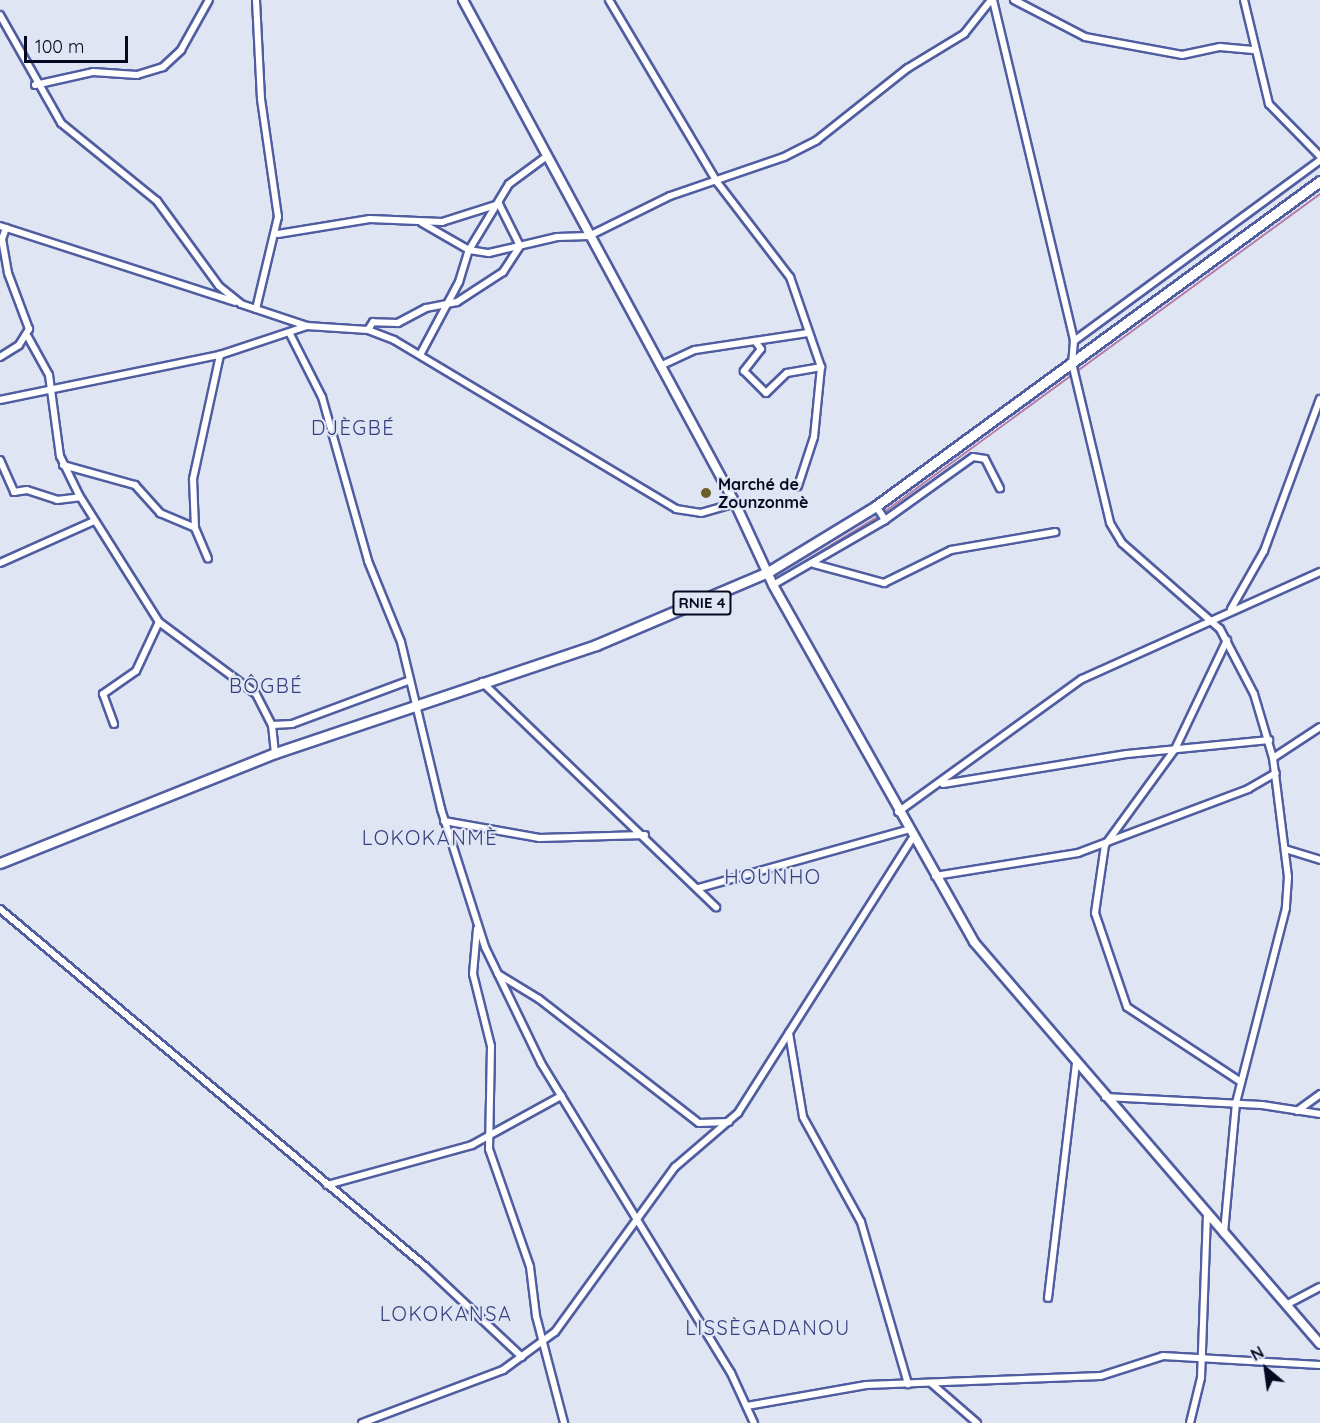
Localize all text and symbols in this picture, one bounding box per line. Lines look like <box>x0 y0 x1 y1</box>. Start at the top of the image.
scale bar <box>27 24 130 62</box>
text: 100 m <box>35 35 84 58</box>
district label: DJÈGBÉ <box>311 415 395 439</box>
place label: Marché de Zounzonmè <box>718 474 808 512</box>
marker: Marché de Zounzonmè <box>699 486 713 500</box>
road number: RNIE 4 <box>672 591 732 615</box>
district label: BÔGBÉ <box>229 673 303 697</box>
district label: LOKOKANMÈ <box>362 825 498 849</box>
district label: HOUNHO <box>724 864 822 888</box>
district label: LOKOKANSA <box>380 1301 512 1325</box>
district label: LISSÈGADANOU <box>685 1315 851 1339</box>
north arrow <box>1236 1339 1296 1399</box>
text: N <box>1247 1342 1267 1365</box>

